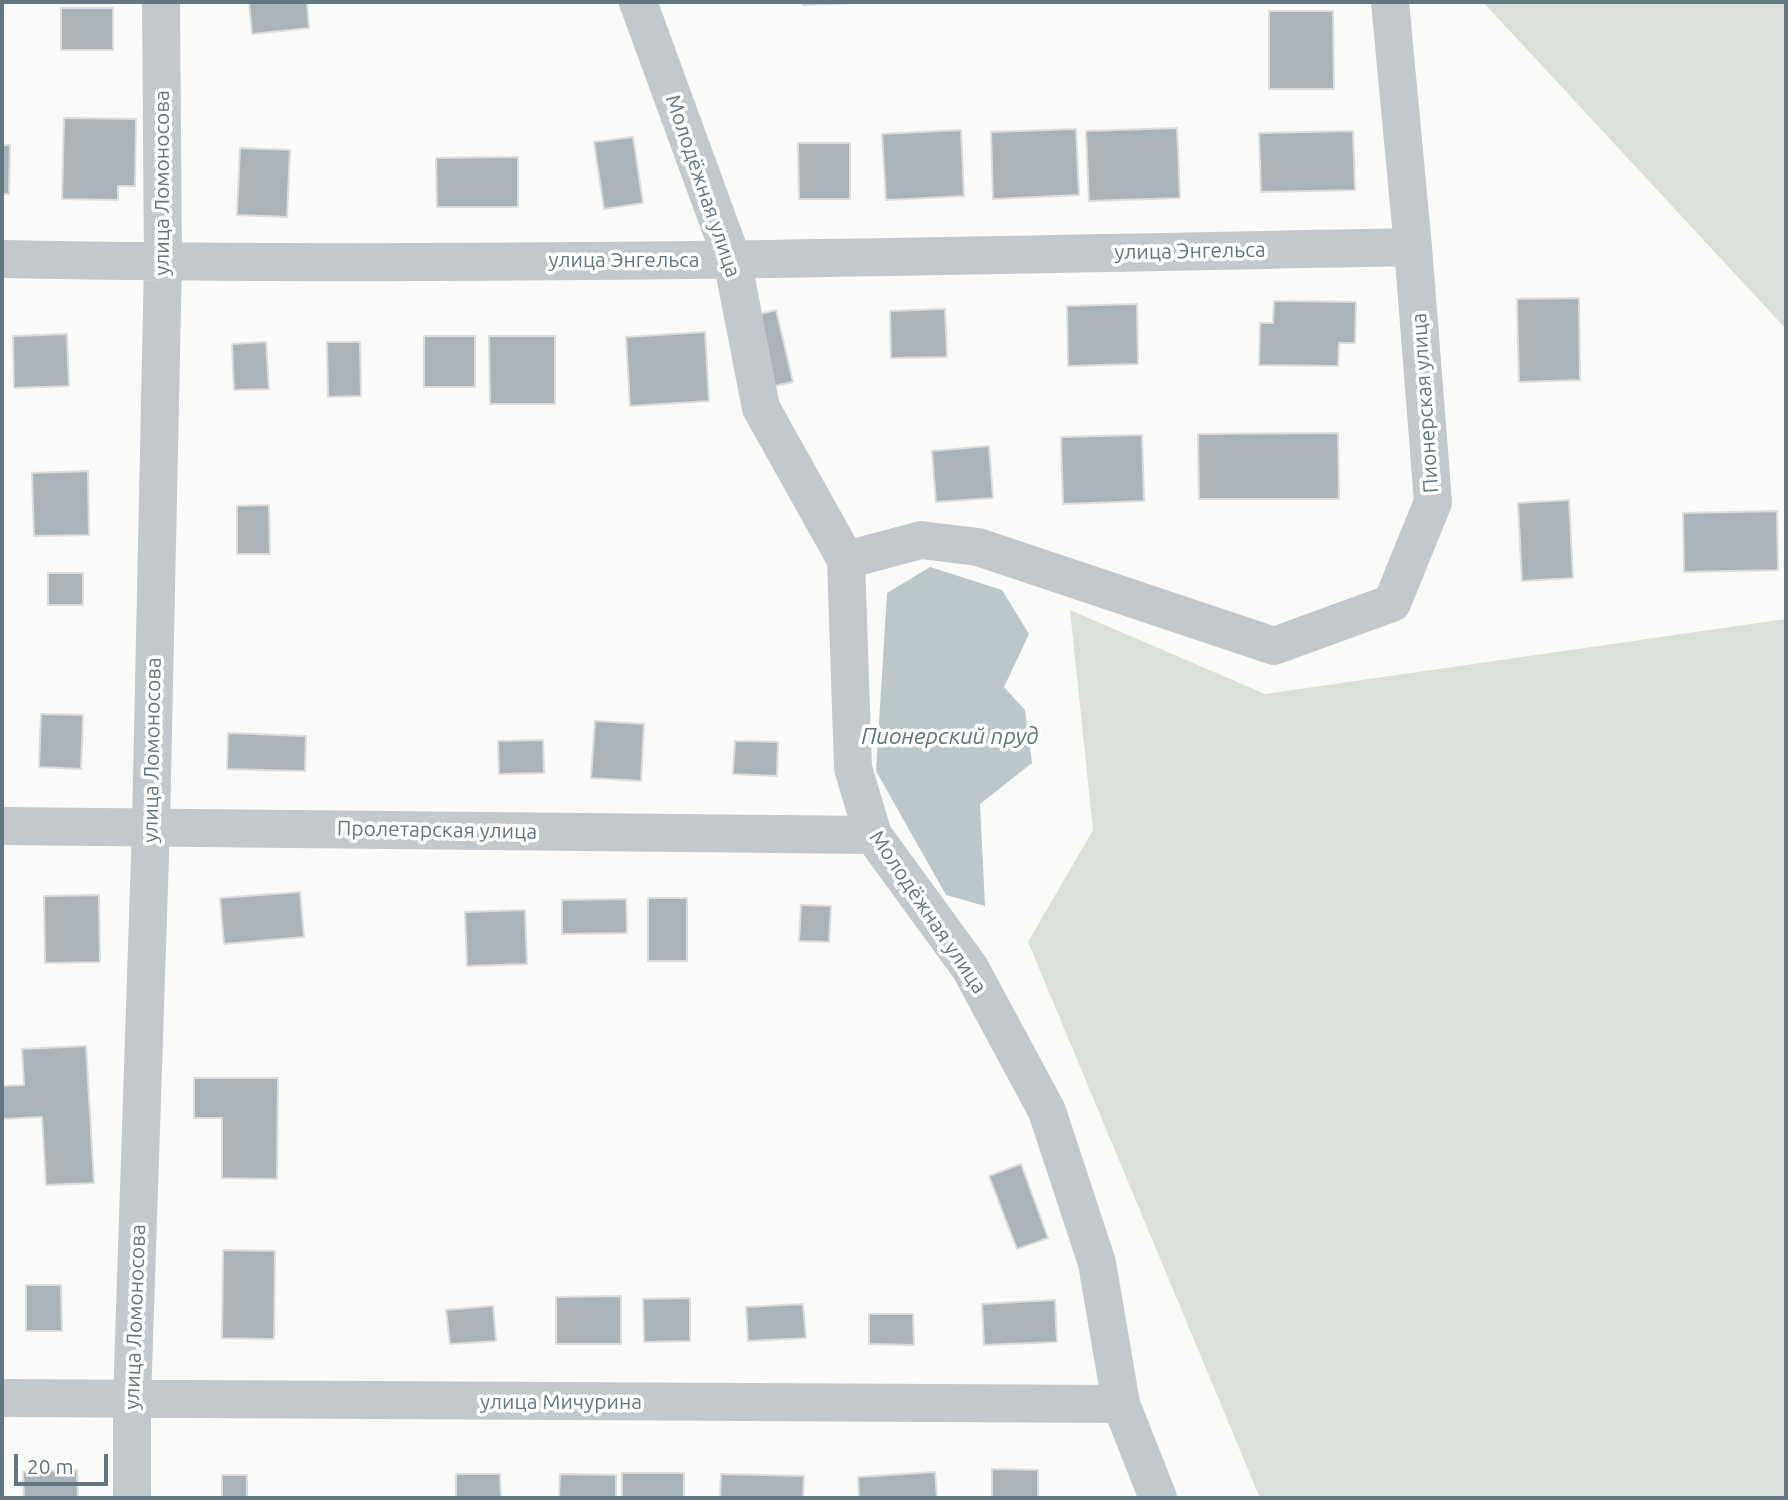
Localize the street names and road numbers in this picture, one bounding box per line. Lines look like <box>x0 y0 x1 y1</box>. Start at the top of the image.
street label: улица Ломоносова <box>149 90 175 276</box>
street label: Молодёжная улица <box>660 92 746 280</box>
street label: улица Энгельса <box>1114 237 1266 265</box>
street label: улица Энгельса <box>548 247 700 273</box>
street label: Пионерская улица <box>1406 312 1444 494</box>
street label: улица Ломоносова <box>138 657 166 843</box>
street label: Пролетарская улица <box>337 816 537 844</box>
street label: Молодёжная улица <box>864 826 992 998</box>
street label: улица Ломоносова <box>119 1224 151 1410</box>
street label: улица Мичурина <box>480 1389 642 1415</box>

